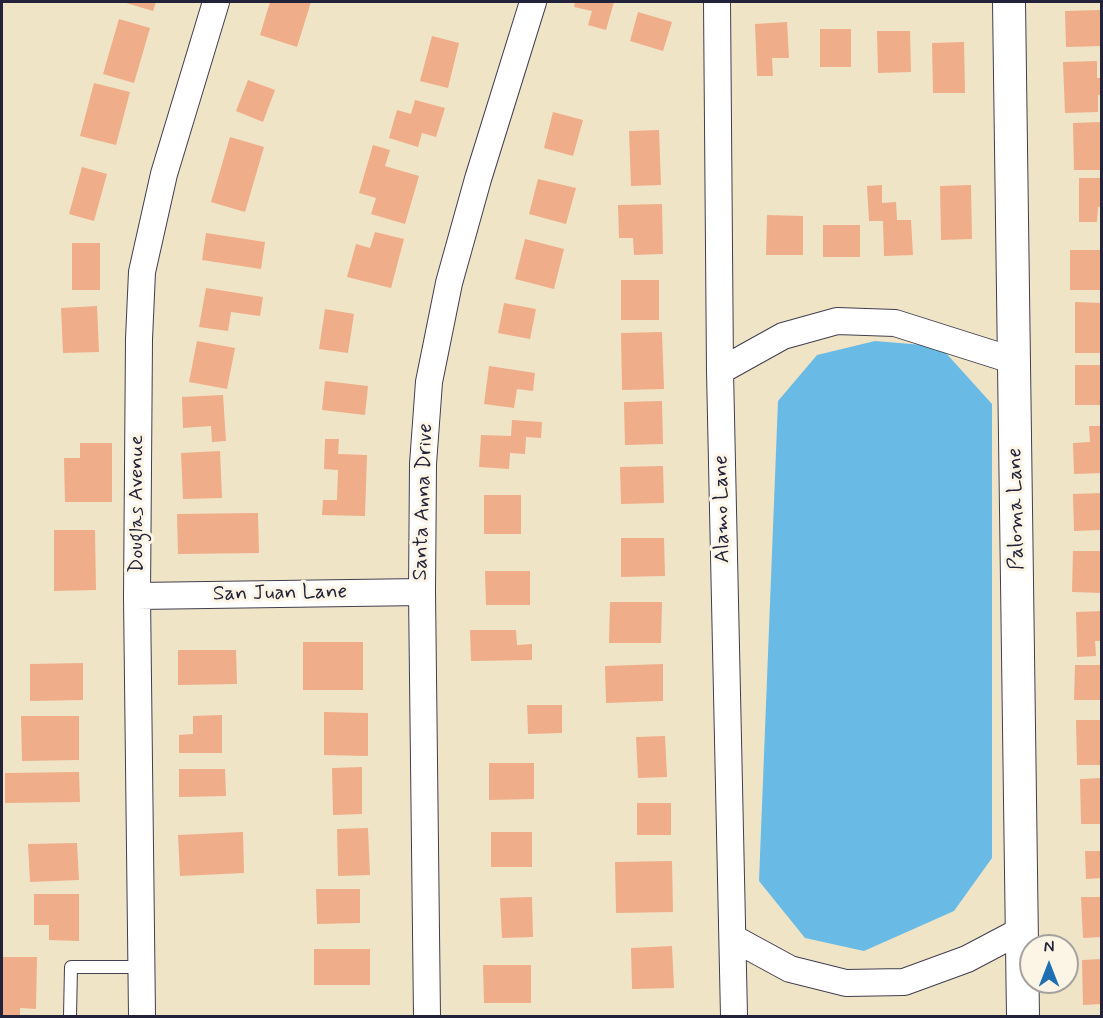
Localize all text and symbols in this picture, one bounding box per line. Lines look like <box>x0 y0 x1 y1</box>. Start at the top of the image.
street label: Santa Anna Drive <box>409 423 439 581</box>
street label: Douglas Avenue <box>125 435 151 573</box>
street label: Paloma Lane <box>1003 448 1031 570</box>
street label: Alamo Lane <box>709 455 737 563</box>
street label: San Juan Lane <box>213 580 347 608</box>
north arrow <box>1019 934 1079 994</box>
text: N <box>1044 937 1054 958</box>

